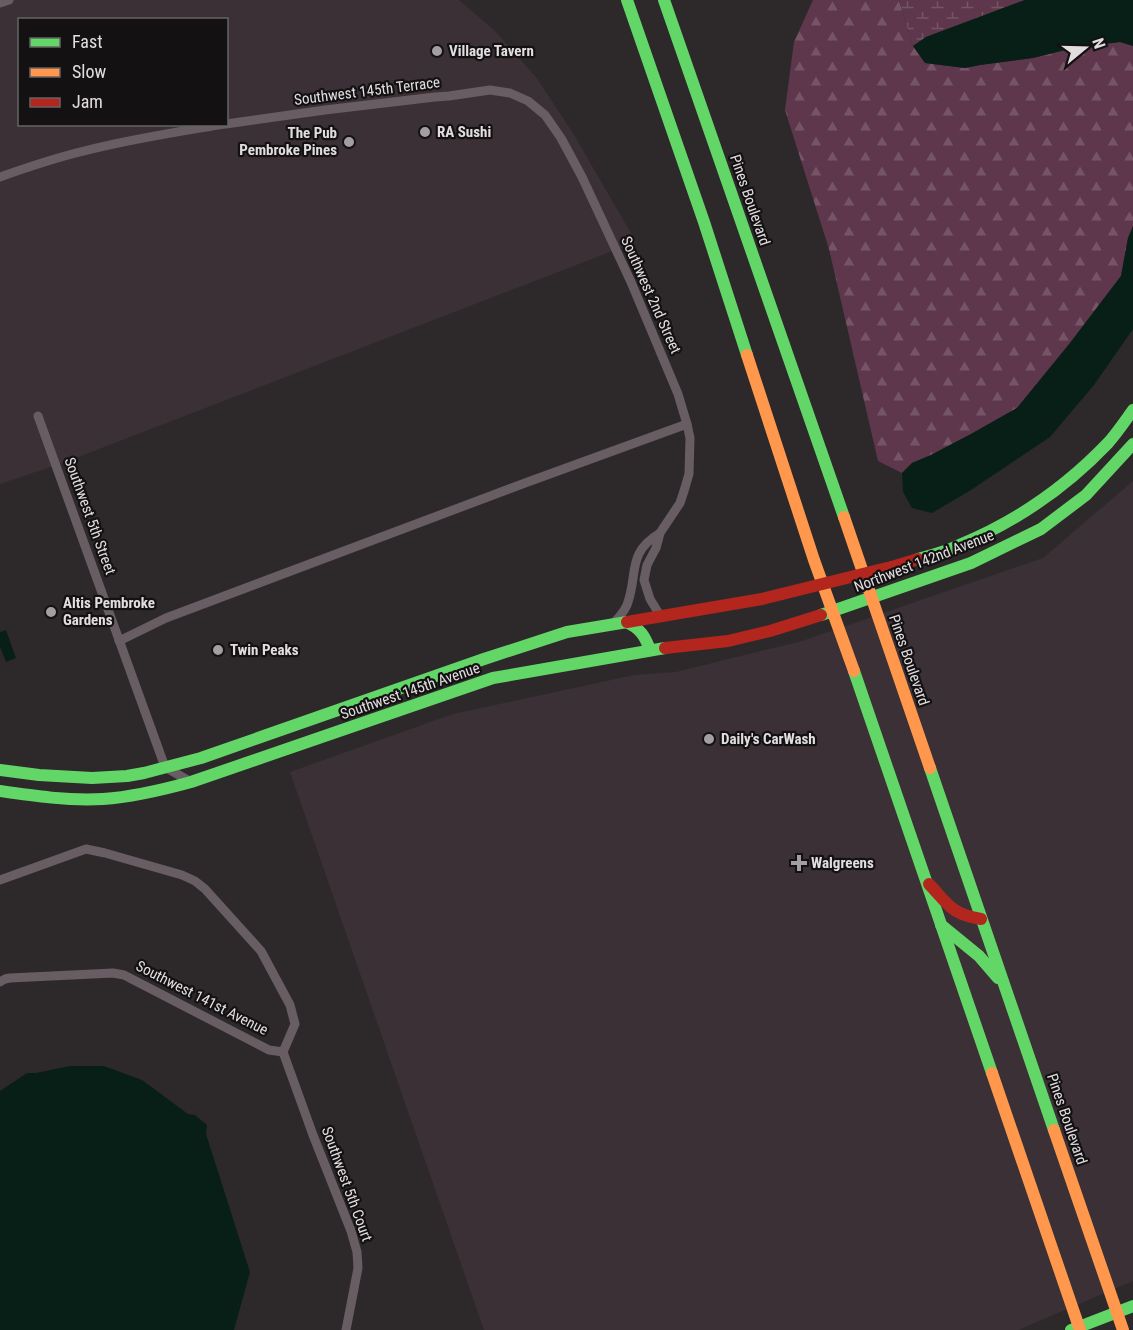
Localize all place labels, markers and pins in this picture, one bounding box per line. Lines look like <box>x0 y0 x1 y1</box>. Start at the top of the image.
place label: Village Tavern <box>449 42 534 60</box>
marker: Village Tavern <box>430 44 444 58</box>
place label: RA Sushi <box>437 123 491 141</box>
place label: The Pub Pembroke Pines <box>239 124 337 159</box>
marker: RA Sushi <box>418 125 432 139</box>
marker: The Pub Pembroke Pines <box>342 135 356 149</box>
place label: Altis Pembroke Gardens <box>63 594 155 629</box>
marker: Altis Pembroke Gardens <box>44 605 58 619</box>
place label: Twin Peaks <box>230 641 299 659</box>
marker: Twin Peaks <box>211 643 225 657</box>
place label: Daily's CarWash <box>721 730 816 748</box>
marker: Daily's CarWash <box>702 732 716 746</box>
place label: Walgreens <box>811 854 874 872</box>
marker: Walgreens <box>792 856 806 870</box>

